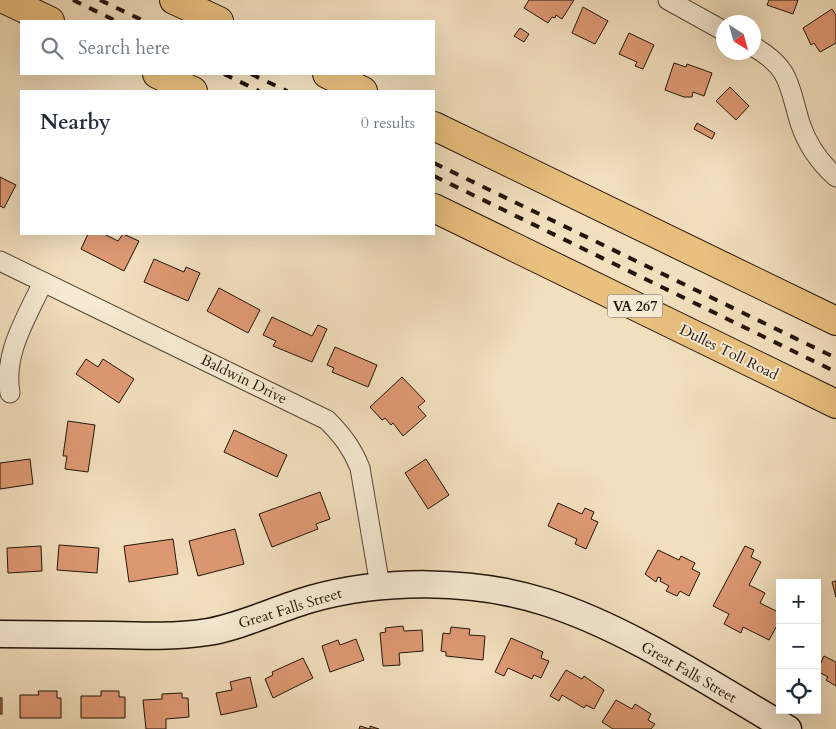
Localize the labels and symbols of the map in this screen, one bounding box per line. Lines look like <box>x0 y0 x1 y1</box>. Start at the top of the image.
north arrow <box>716 15 761 60</box>
road number: VA 267 <box>608 294 662 318</box>
street label: Dulles Toll Road <box>676 319 782 385</box>
street label: Baldwin Drive <box>198 350 291 409</box>
street label: Great Falls Street <box>236 583 344 633</box>
street label: Great Falls Street <box>638 637 741 708</box>

